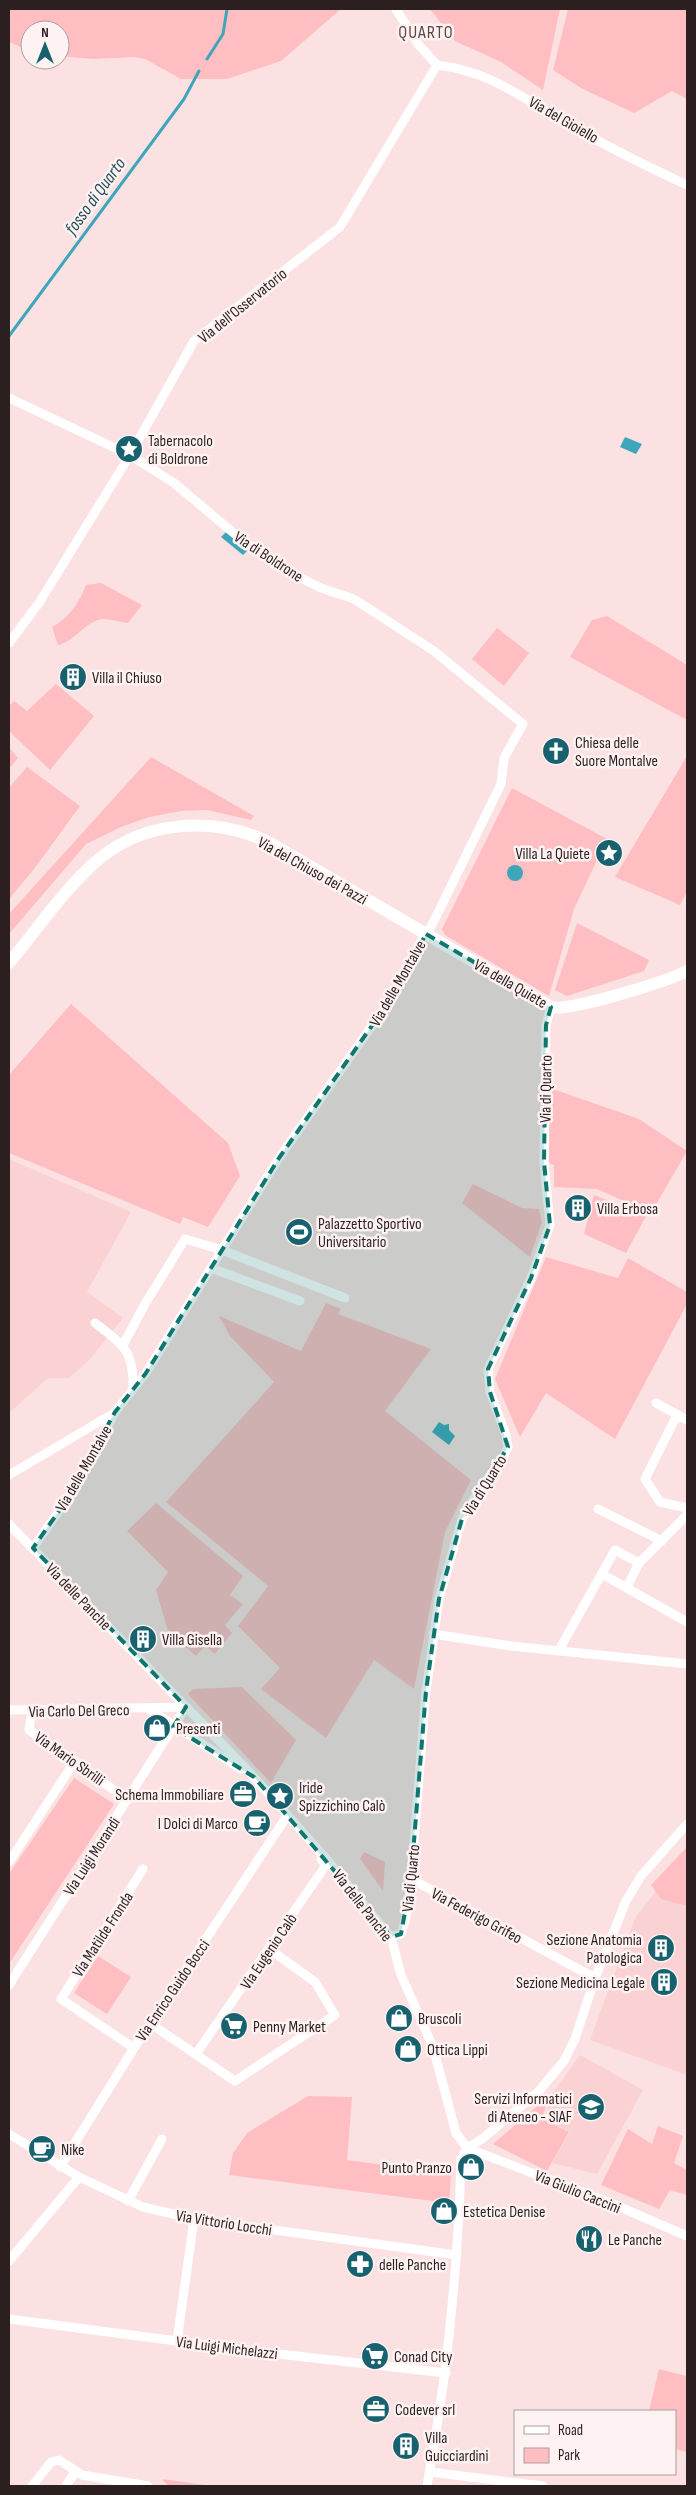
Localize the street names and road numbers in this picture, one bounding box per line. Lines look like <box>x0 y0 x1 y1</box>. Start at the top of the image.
street label: Via del Gioiello <box>525 93 601 148</box>
street label: Via dell'Osservatorio <box>195 265 291 348</box>
street label: Via di Boldrone <box>230 528 306 587</box>
street label: Via del Chiuso dei Pazzi <box>254 833 370 909</box>
street label: Via delle Montalve <box>366 937 431 1030</box>
street label: Via della Quiete <box>470 956 550 1013</box>
street label: Via di Quarto <box>536 1055 557 1123</box>
street label: Via delle Montalve <box>52 1422 117 1515</box>
street label: Via di Quarto <box>459 1452 511 1520</box>
street label: Via delle Panche <box>41 1559 115 1635</box>
street label: Via Carlo Del Greco <box>28 1701 130 1722</box>
street label: Via Mario Sbrilli <box>30 1728 108 1790</box>
street label: Via Luigi Morandi <box>60 1814 125 1900</box>
street label: Via di Quarto <box>398 1843 424 1913</box>
street label: Via delle Panche <box>328 1866 396 1946</box>
street label: Via Federigo Grifeo <box>428 1884 525 1948</box>
street label: Via Matilde Fronda <box>69 1889 138 1981</box>
street label: Via Eugenio Calò <box>237 1910 301 1993</box>
street label: Via Enrico Guido Bocci <box>132 1936 214 2045</box>
street label: Via Giulio Caccini <box>532 2166 623 2218</box>
street label: Via Vittorio Locchi <box>174 2207 273 2240</box>
street label: Via Luigi Michelazzi <box>175 2333 279 2364</box>

